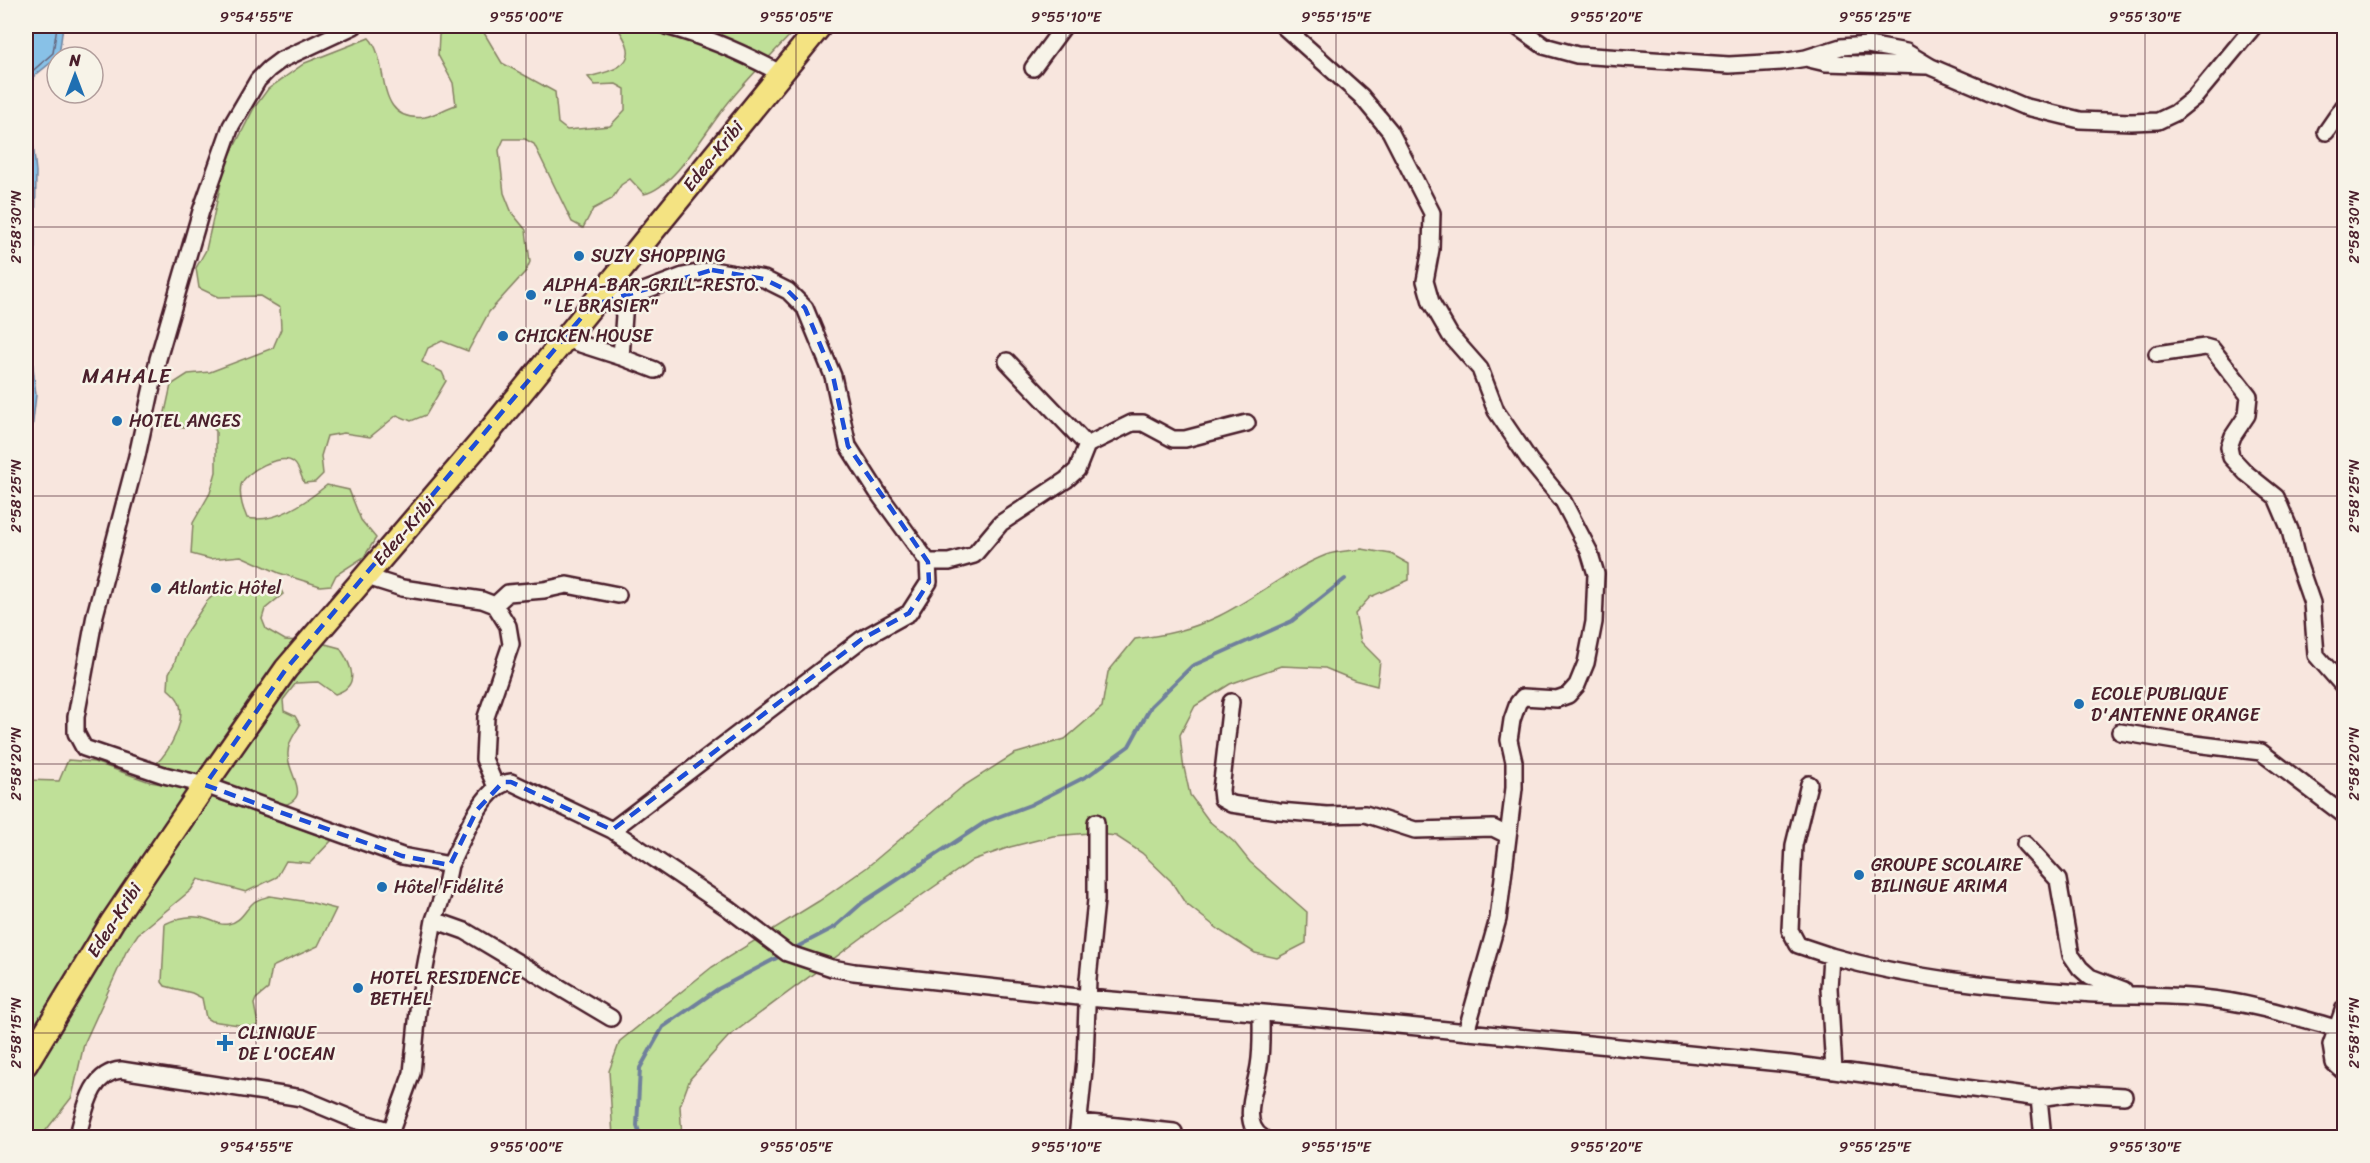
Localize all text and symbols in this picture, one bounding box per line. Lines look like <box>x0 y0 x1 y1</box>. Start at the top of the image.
text: 9°54'55"E <box>220 4 294 30</box>
text: 9°55'00"E <box>489 4 564 30</box>
text: 9°55'05"E <box>760 4 834 30</box>
text: 9°55'10"E <box>1031 4 1103 30</box>
text: 9°55'15"E <box>1301 4 1373 30</box>
text: 9°55'20"E <box>1570 4 1644 30</box>
text: 9°55'25"E <box>1839 4 1913 30</box>
text: 9°55'30"E <box>2109 4 2183 30</box>
north arrow <box>45 45 105 105</box>
text: N <box>68 46 81 75</box>
street label: Edea-Kribi <box>674 112 753 199</box>
text: 2°58'30"N <box>3 190 29 264</box>
text: 2°58'30"N <box>2341 190 2367 264</box>
place label: SUZY SHOPPING <box>591 240 726 272</box>
marker: SUZY SHOPPING <box>572 249 586 263</box>
place label: ALPHA-BAR-GRILL-RESTO. " LE BRASIER" <box>542 269 760 322</box>
marker: ALPHA-BAR-GRILL-RESTO. " LE BRASIER" <box>524 288 538 302</box>
place label: CHICKEN HOUSE <box>515 320 654 352</box>
marker: CHICKEN HOUSE <box>496 329 510 343</box>
district label: MAHALE <box>82 357 172 395</box>
place label: HOTEL ANGES <box>129 405 241 437</box>
marker: HOTEL ANGES <box>110 414 124 428</box>
text: 2°58'25"N <box>3 459 29 533</box>
text: 2°58'25"N <box>2341 459 2367 533</box>
street label: Edea-Kribi <box>364 488 444 573</box>
place label: Atlantic Hôtel <box>167 572 282 604</box>
marker: Atlantic Hôtel <box>149 581 163 595</box>
place label: ECOLE PUBLIQUE D'ANTENNE ORANGE <box>2091 678 2260 731</box>
marker: ECOLE PUBLIQUE D'ANTENNE ORANGE <box>2072 697 2086 711</box>
text: 2°58'20"N <box>3 727 29 801</box>
text: 2°58'20"N <box>2341 727 2367 801</box>
place label: GROUPE SCOLAIRE BILINGUE ARIMA <box>1871 849 2023 902</box>
marker: GROUPE SCOLAIRE BILINGUE ARIMA <box>1852 868 1866 882</box>
place label: Hôtel Fidélité <box>394 871 504 903</box>
street label: Edea-Kribi <box>78 875 151 964</box>
marker: Hôtel Fidélité <box>375 880 389 894</box>
place label: HOTEL RESIDENCE BETHEL <box>370 962 522 1015</box>
marker: HOTEL RESIDENCE BETHEL <box>351 981 365 995</box>
text: 2°58'15"N <box>3 997 29 1069</box>
text: 2°58'15"N <box>2341 997 2367 1069</box>
place label: CLINIQUE DE L'OCEAN <box>238 1017 336 1070</box>
marker: CLINIQUE DE L'OCEAN <box>216 1034 234 1052</box>
text: 9°54'55"E <box>220 1134 294 1160</box>
text: 9°55'00"E <box>489 1134 564 1160</box>
text: 9°55'05"E <box>760 1134 834 1160</box>
text: 9°55'10"E <box>1031 1134 1103 1160</box>
text: 9°55'15"E <box>1301 1134 1373 1160</box>
text: 9°55'20"E <box>1570 1134 1644 1160</box>
text: 9°55'25"E <box>1839 1134 1913 1160</box>
text: 9°55'30"E <box>2109 1134 2183 1160</box>

